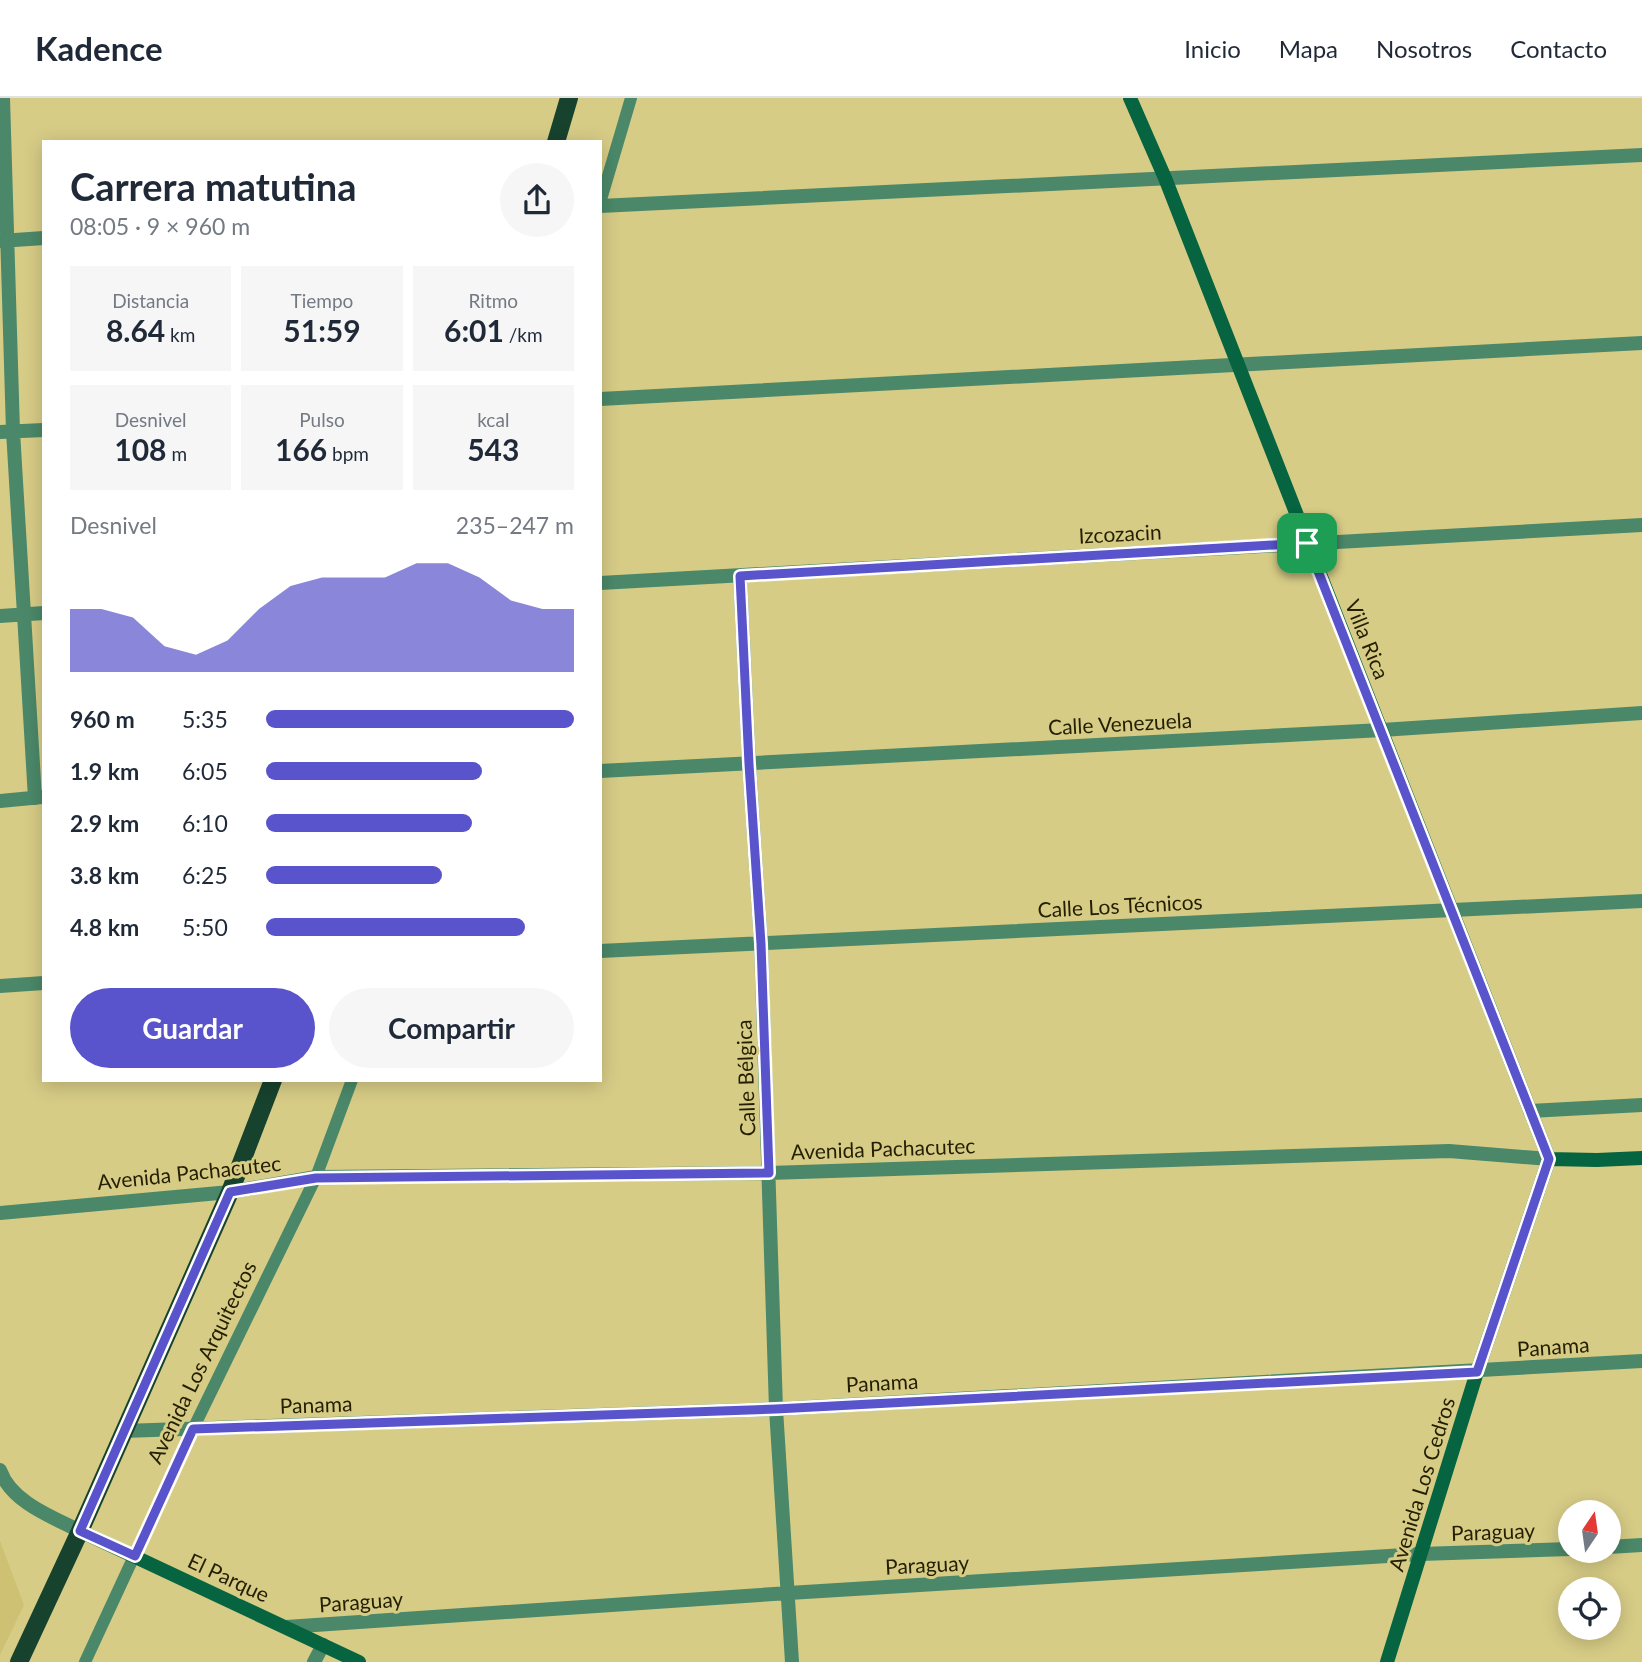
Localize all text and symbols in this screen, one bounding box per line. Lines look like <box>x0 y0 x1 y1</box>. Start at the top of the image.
text: Kadence <box>35 28 163 68</box>
text: Inicio <box>1184 34 1241 63</box>
text: Mapa <box>1279 34 1338 63</box>
text: Nosotros <box>1376 34 1472 63</box>
text: Contacto <box>1510 34 1607 63</box>
text: Carrera matutina <box>70 163 357 209</box>
button: share <box>500 163 574 237</box>
text: 08:05 · 9 × 960 m <box>70 212 250 240</box>
text: Distancia <box>112 289 189 312</box>
text: Tiempo <box>291 289 353 312</box>
text: Ritmo <box>469 289 518 312</box>
text: 8.64 <box>106 312 165 348</box>
text: 51:59 <box>283 312 361 348</box>
text: 6:01 <box>444 312 504 348</box>
text: km <box>165 323 195 346</box>
text: /km <box>504 323 543 346</box>
text: Desnivel <box>115 408 187 431</box>
text: Pulso <box>299 408 345 431</box>
text: kcal <box>477 408 509 431</box>
text: 108 <box>114 431 167 467</box>
text: 166 <box>275 431 327 467</box>
text: 543 <box>467 431 519 467</box>
text: m <box>167 442 187 465</box>
text: bpm <box>327 442 369 465</box>
text: Desnivel <box>70 511 157 539</box>
text: 235–247 m <box>456 511 574 539</box>
pin <box>1277 513 1337 573</box>
street label: Izcozacin <box>1078 518 1162 548</box>
icon: arrive <box>1288 524 1326 562</box>
street label: Villa Rica <box>1341 596 1395 682</box>
text: 960 m <box>70 705 135 733</box>
text: 5:35 <box>182 705 228 733</box>
street label: Calle Venezuela <box>1047 707 1193 739</box>
text: 1.9 km <box>70 757 139 785</box>
text: 6:05 <box>182 757 228 785</box>
text: 2.9 km <box>70 809 139 837</box>
text: 6:10 <box>182 809 228 837</box>
text: 3.8 km <box>70 861 139 889</box>
text: 6:25 <box>182 861 228 889</box>
street label: Calle Los Técnicos <box>1037 888 1203 922</box>
text: 4.8 km <box>70 913 139 941</box>
text: 5:50 <box>182 913 228 941</box>
button: Guardar <box>70 988 315 1068</box>
button: Compartir <box>329 988 574 1068</box>
street label: Calle Bélgica <box>730 1019 760 1137</box>
street label: Avenida Pachacutec <box>790 1132 976 1164</box>
street label: Avenida Pachacutec <box>96 1150 282 1194</box>
street label: Avenida Los Arquitectos <box>141 1257 261 1467</box>
street label: Panama <box>1516 1331 1590 1361</box>
street label: Panama <box>845 1368 919 1396</box>
street label: Panama <box>279 1390 353 1418</box>
street label: Avenida Los Cedros <box>1383 1394 1459 1574</box>
north arrow <box>1558 1500 1620 1563</box>
map controls <box>1558 1500 1621 1640</box>
street label: Paraguay <box>1450 1517 1536 1545</box>
street label: El Parque <box>184 1547 274 1607</box>
street label: Paraguay <box>884 1549 970 1579</box>
button: locate <box>1558 1577 1621 1640</box>
street label: Paraguay <box>318 1586 404 1616</box>

